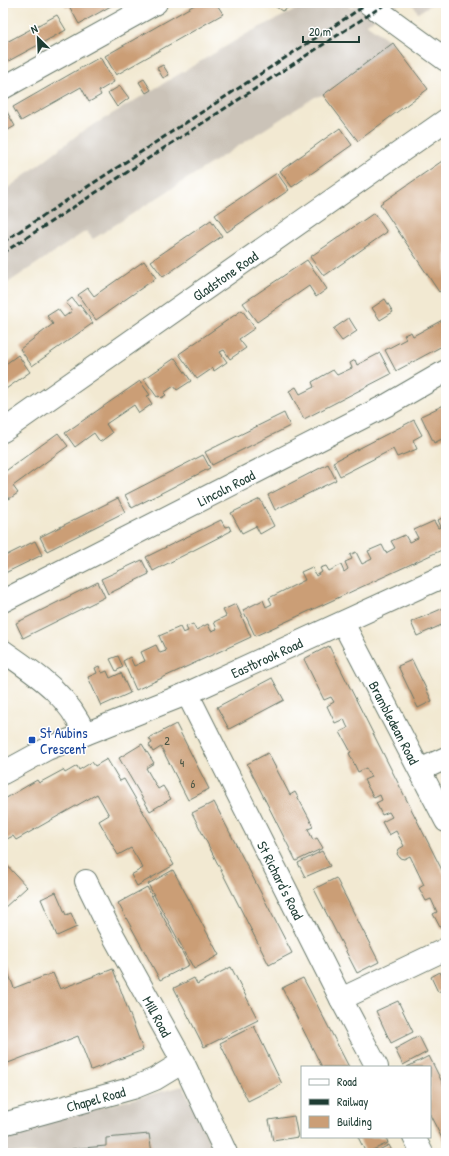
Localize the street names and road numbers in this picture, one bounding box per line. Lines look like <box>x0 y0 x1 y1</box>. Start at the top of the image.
street label: Gladstone Road <box>188 246 262 305</box>
street label: Lincoln Road <box>194 465 258 510</box>
street label: Eastbrook Road <box>228 632 306 682</box>
street label: Brambledean Road <box>365 677 425 768</box>
street label: St Richard's Road <box>253 838 309 923</box>
street label: Mill Road <box>139 992 177 1040</box>
street label: Chapel Road <box>64 1081 128 1116</box>

